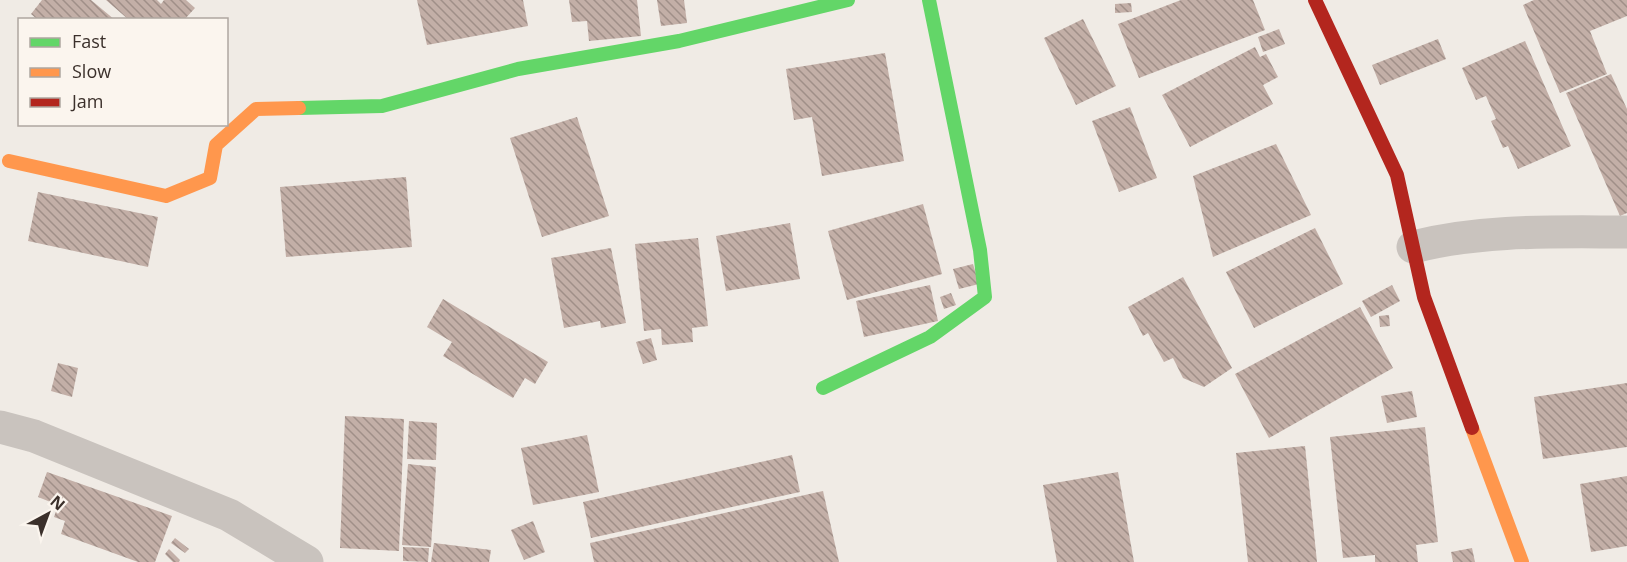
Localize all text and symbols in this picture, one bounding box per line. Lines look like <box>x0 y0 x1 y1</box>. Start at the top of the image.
legend <box>18 18 228 126</box>
text: Fast <box>72 29 106 53</box>
text: Slow <box>72 59 111 83</box>
text: Jam <box>70 89 104 113</box>
north arrow <box>18 484 78 544</box>
text: N <box>46 490 70 515</box>

